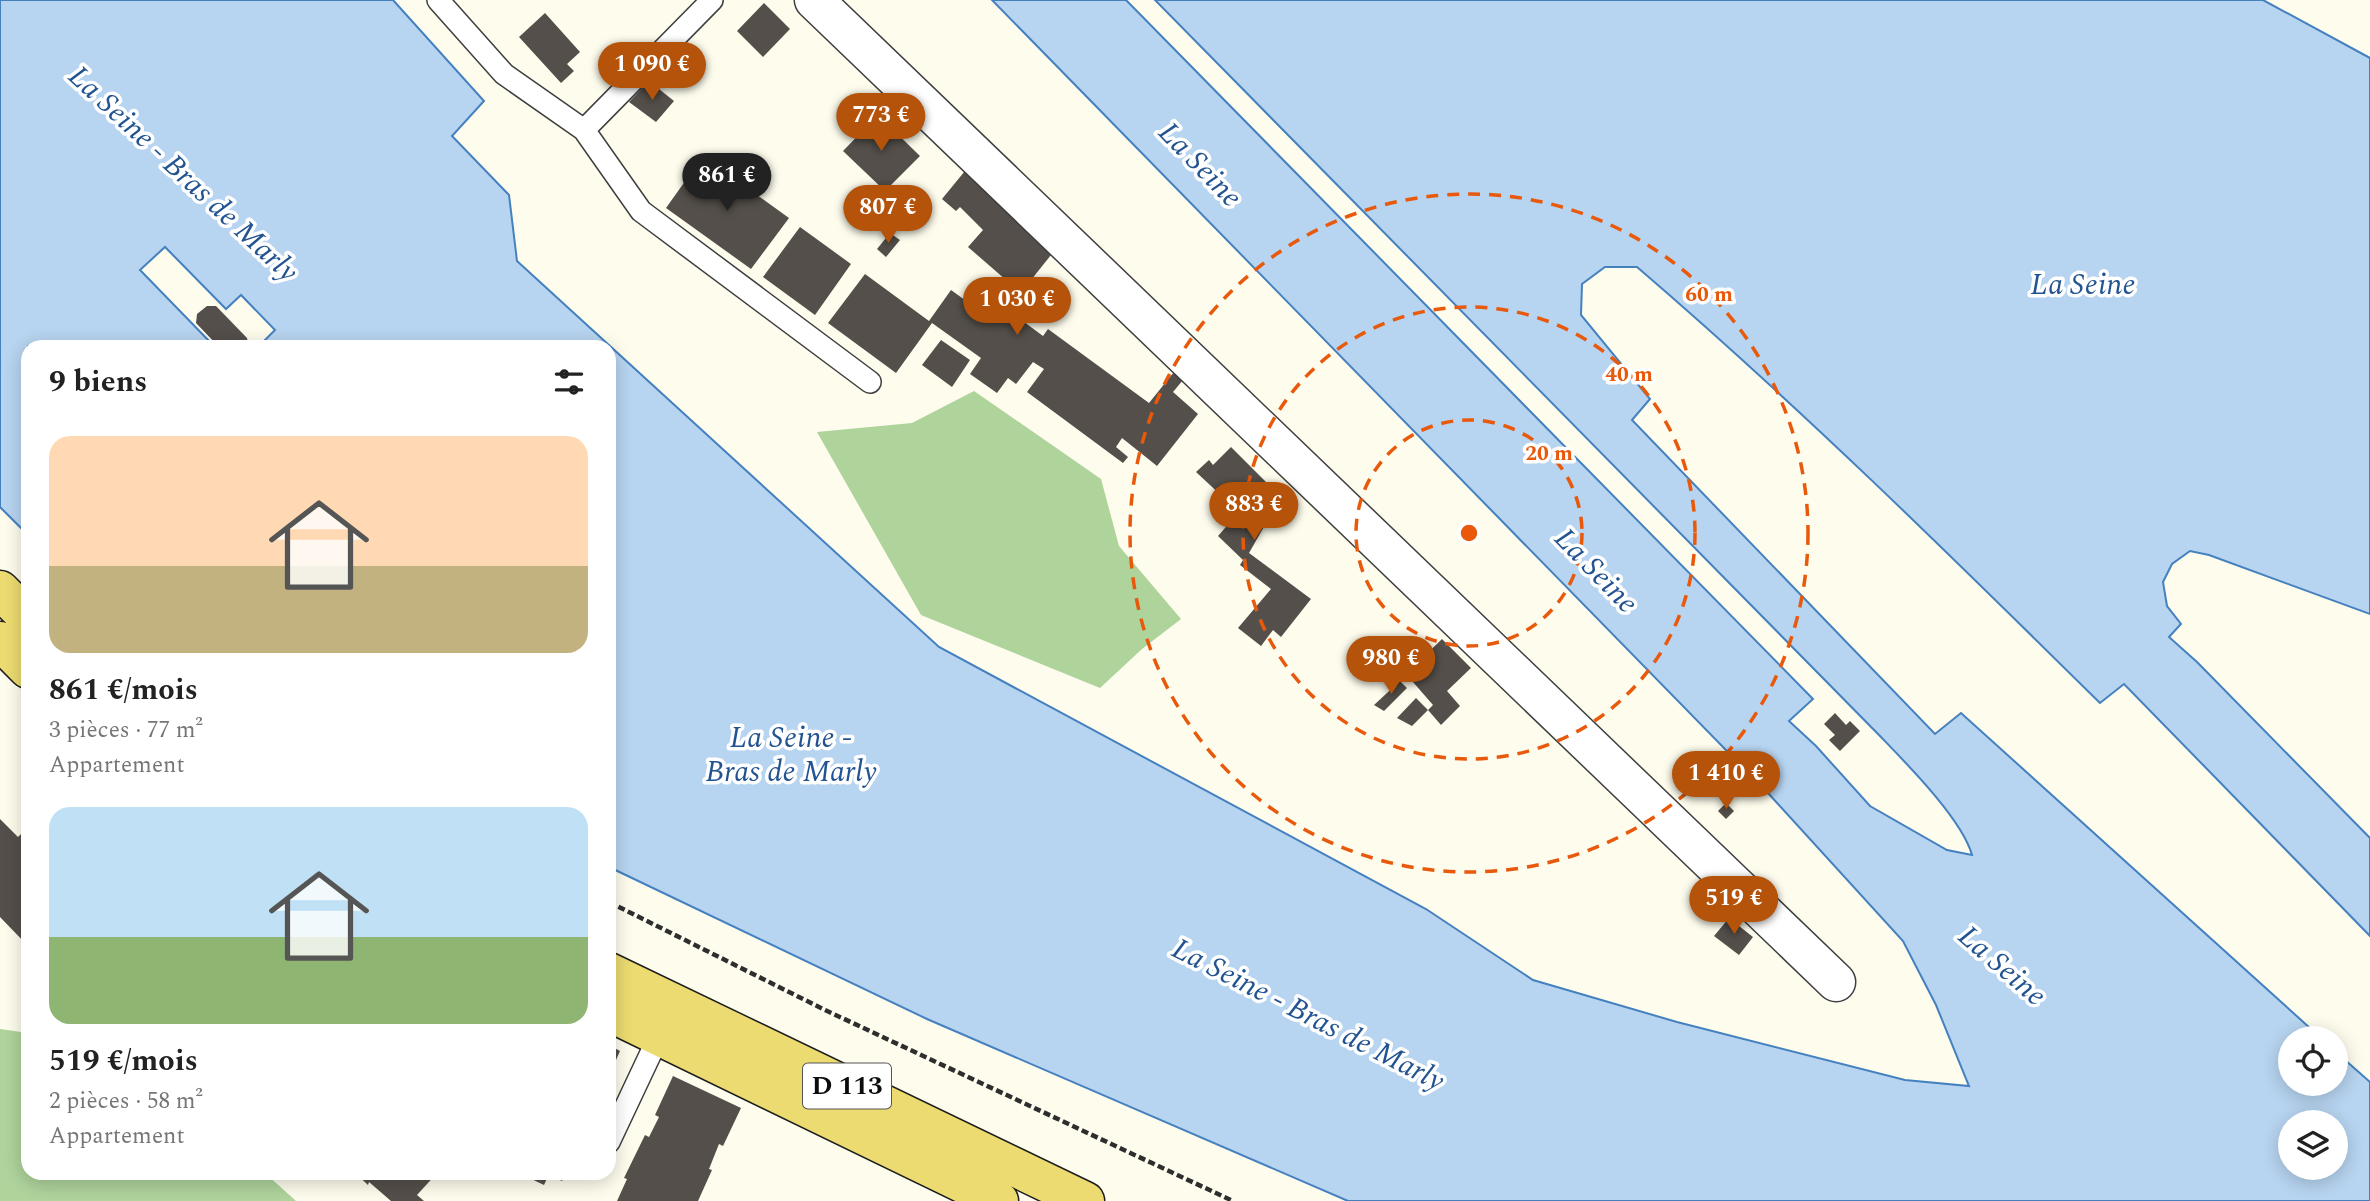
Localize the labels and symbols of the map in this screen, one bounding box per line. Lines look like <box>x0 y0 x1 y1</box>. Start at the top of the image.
pin: 1 090 € <box>587 42 717 102</box>
water label: La Seine - Bras de Marly <box>57 55 309 294</box>
pin: 773 € <box>832 94 930 153</box>
water label: La Seine <box>1147 111 1253 219</box>
pin: 861 € <box>678 154 776 213</box>
pin: 807 € <box>839 186 937 245</box>
water label: La Seine <box>2031 262 2135 308</box>
pin: 1 030 € <box>952 278 1082 337</box>
text: 60 m <box>1685 279 1733 311</box>
text: 40 m <box>1605 359 1653 391</box>
text: 20 m <box>1525 438 1573 470</box>
pin: 883 € <box>1205 482 1303 542</box>
water label: La Seine <box>1543 517 1649 625</box>
centre of rings <box>1457 521 1481 545</box>
pin: 980 € <box>1342 636 1440 696</box>
water label: La Seine - Bras de Marly <box>705 715 877 795</box>
pin: 1 410 € <box>1661 752 1791 811</box>
pin: 519 € <box>1685 876 1783 936</box>
water label: La Seine <box>1947 914 2057 1018</box>
water label: La Seine - Bras de Marly <box>1164 926 1453 1104</box>
road number: D 113 <box>803 1064 891 1108</box>

